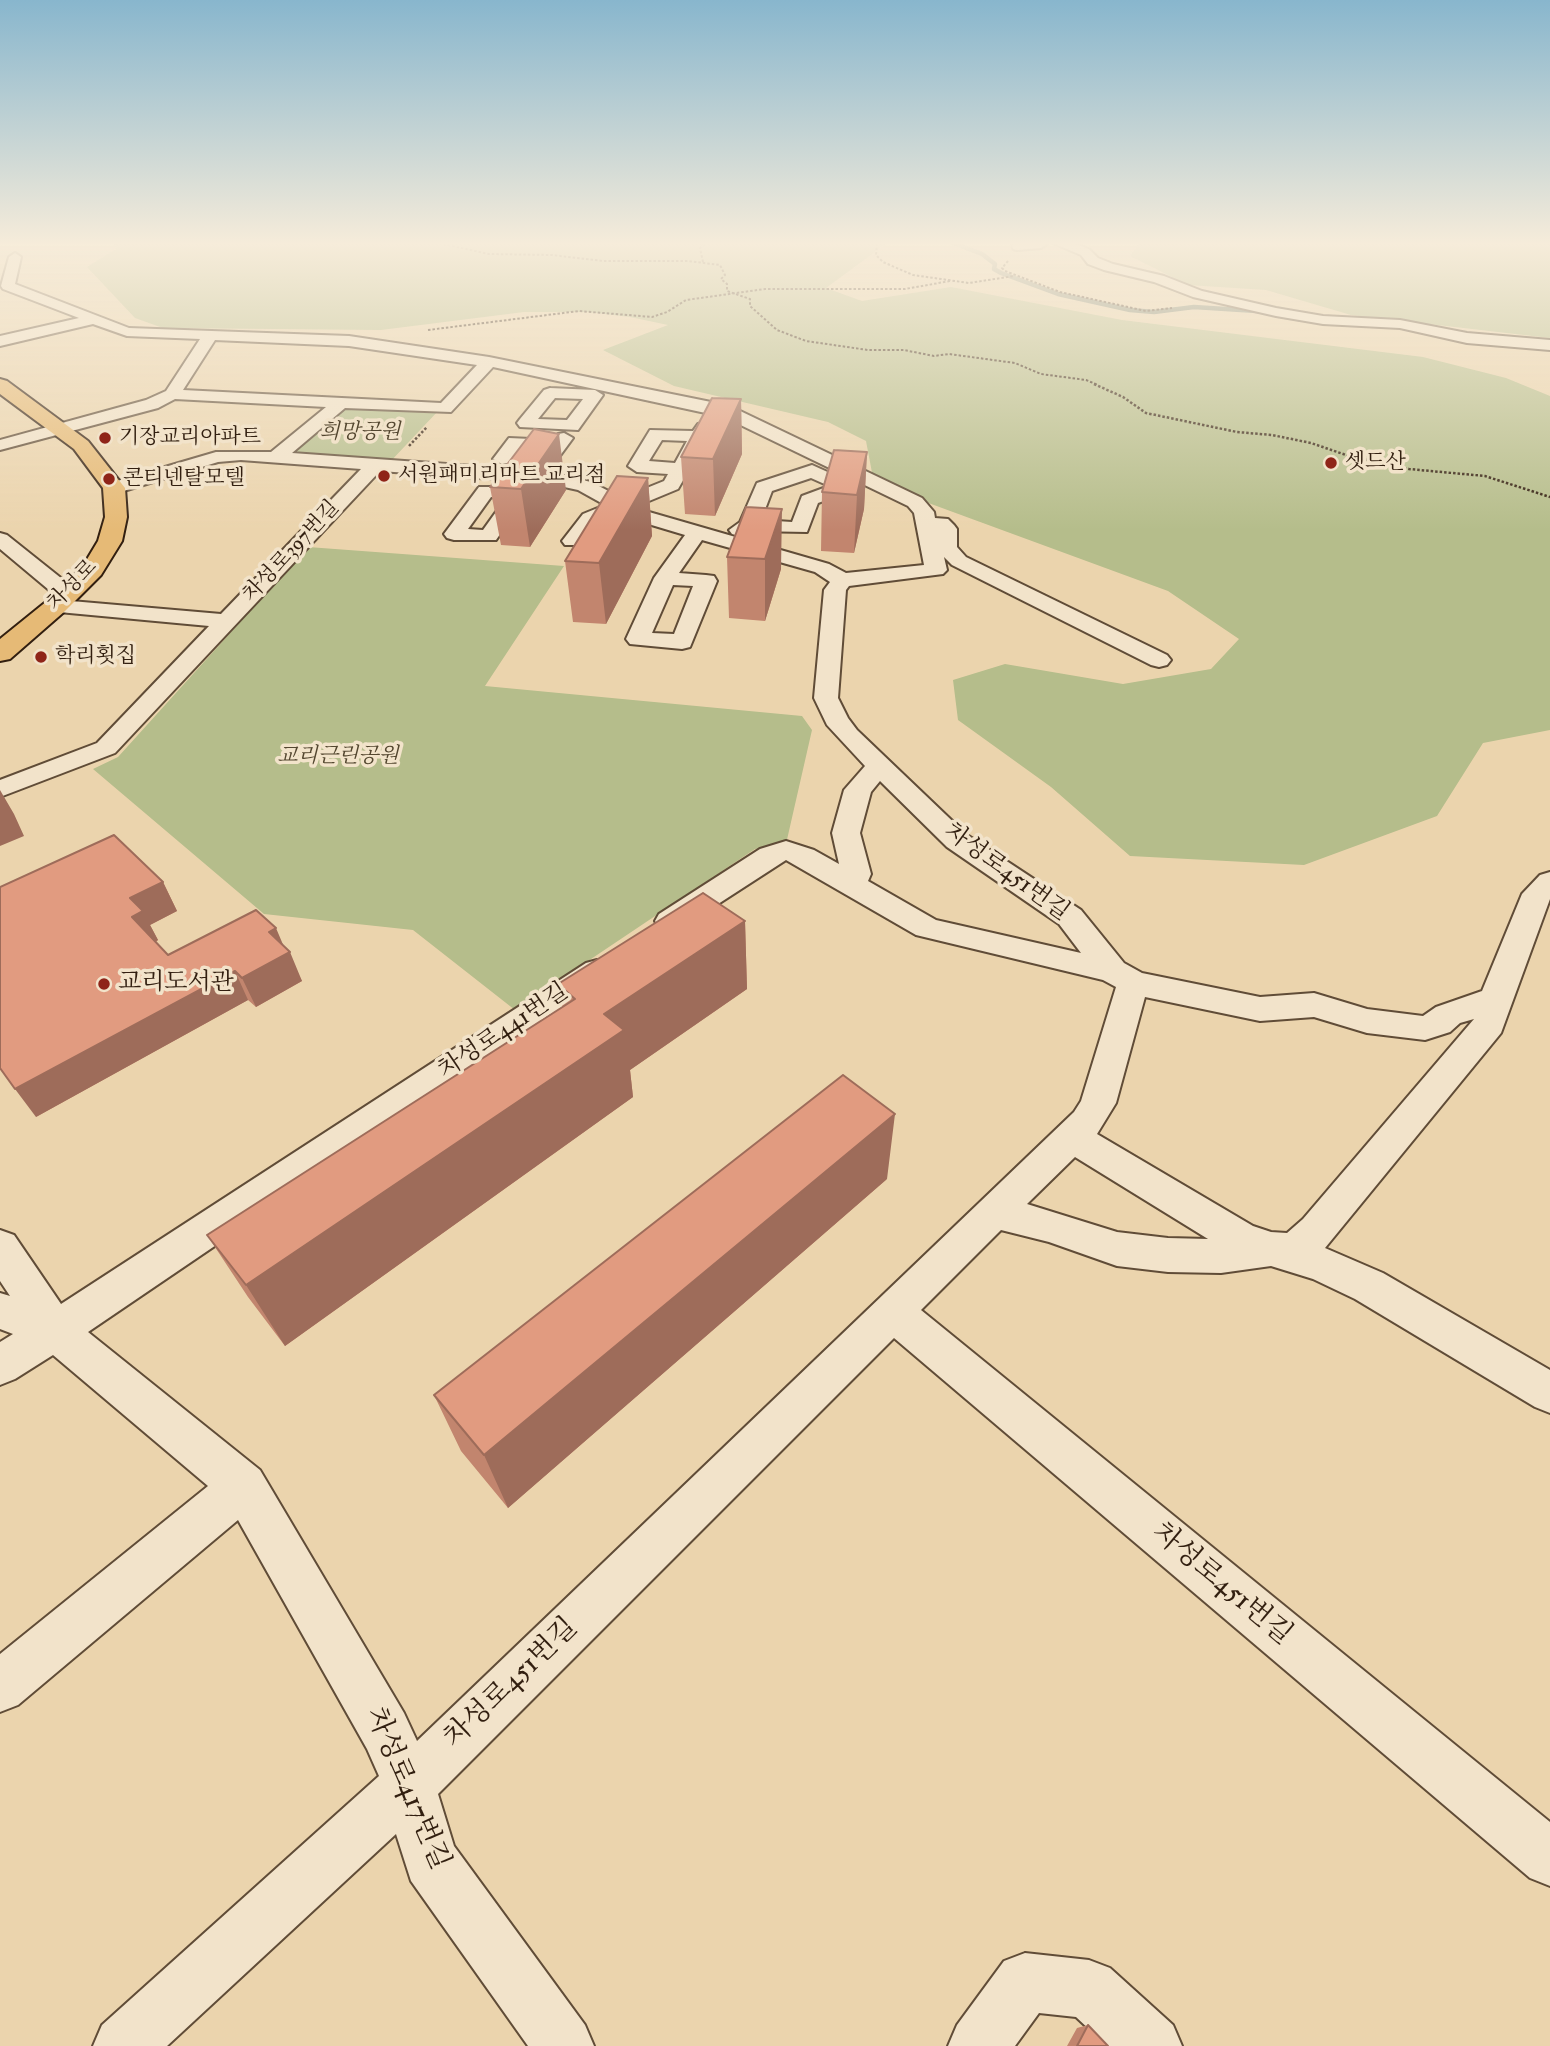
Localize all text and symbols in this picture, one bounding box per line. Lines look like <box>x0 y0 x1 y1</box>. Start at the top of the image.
park label: 희망공원 <box>319 420 401 446</box>
place label: 기장교리아파트 <box>119 425 261 451</box>
marker: 기장교리아파트 <box>97 430 113 446</box>
place label: 셋드산 <box>1345 450 1406 476</box>
marker: 셋드산 <box>1323 455 1339 471</box>
place label: 서원패미리마트 교리점 <box>398 463 605 489</box>
place label: 콘티넨탈모텔 <box>123 466 245 492</box>
marker: 서원패미리마트 교리점 <box>376 468 392 484</box>
marker: 콘티넨탈모텔 <box>101 471 117 487</box>
street label: 차성로397번길 <box>238 496 346 608</box>
street label: 차성로 <box>43 555 103 617</box>
place label: 학리횟집 <box>55 644 136 670</box>
marker: 학리횟집 <box>33 649 49 665</box>
park label: 교리근린공원 <box>277 744 399 770</box>
street label: 차성로451번길 <box>938 818 1074 928</box>
place label: 교리도서관 <box>118 970 234 998</box>
marker: 교리도서관 <box>96 976 112 992</box>
street label: 차성로441번길 <box>434 978 574 1086</box>
street label: 차성로451번길 <box>1144 1517 1298 1653</box>
street label: 차성로451번길 <box>438 1612 586 1756</box>
street label: 차성로417번길 <box>357 1703 455 1875</box>

